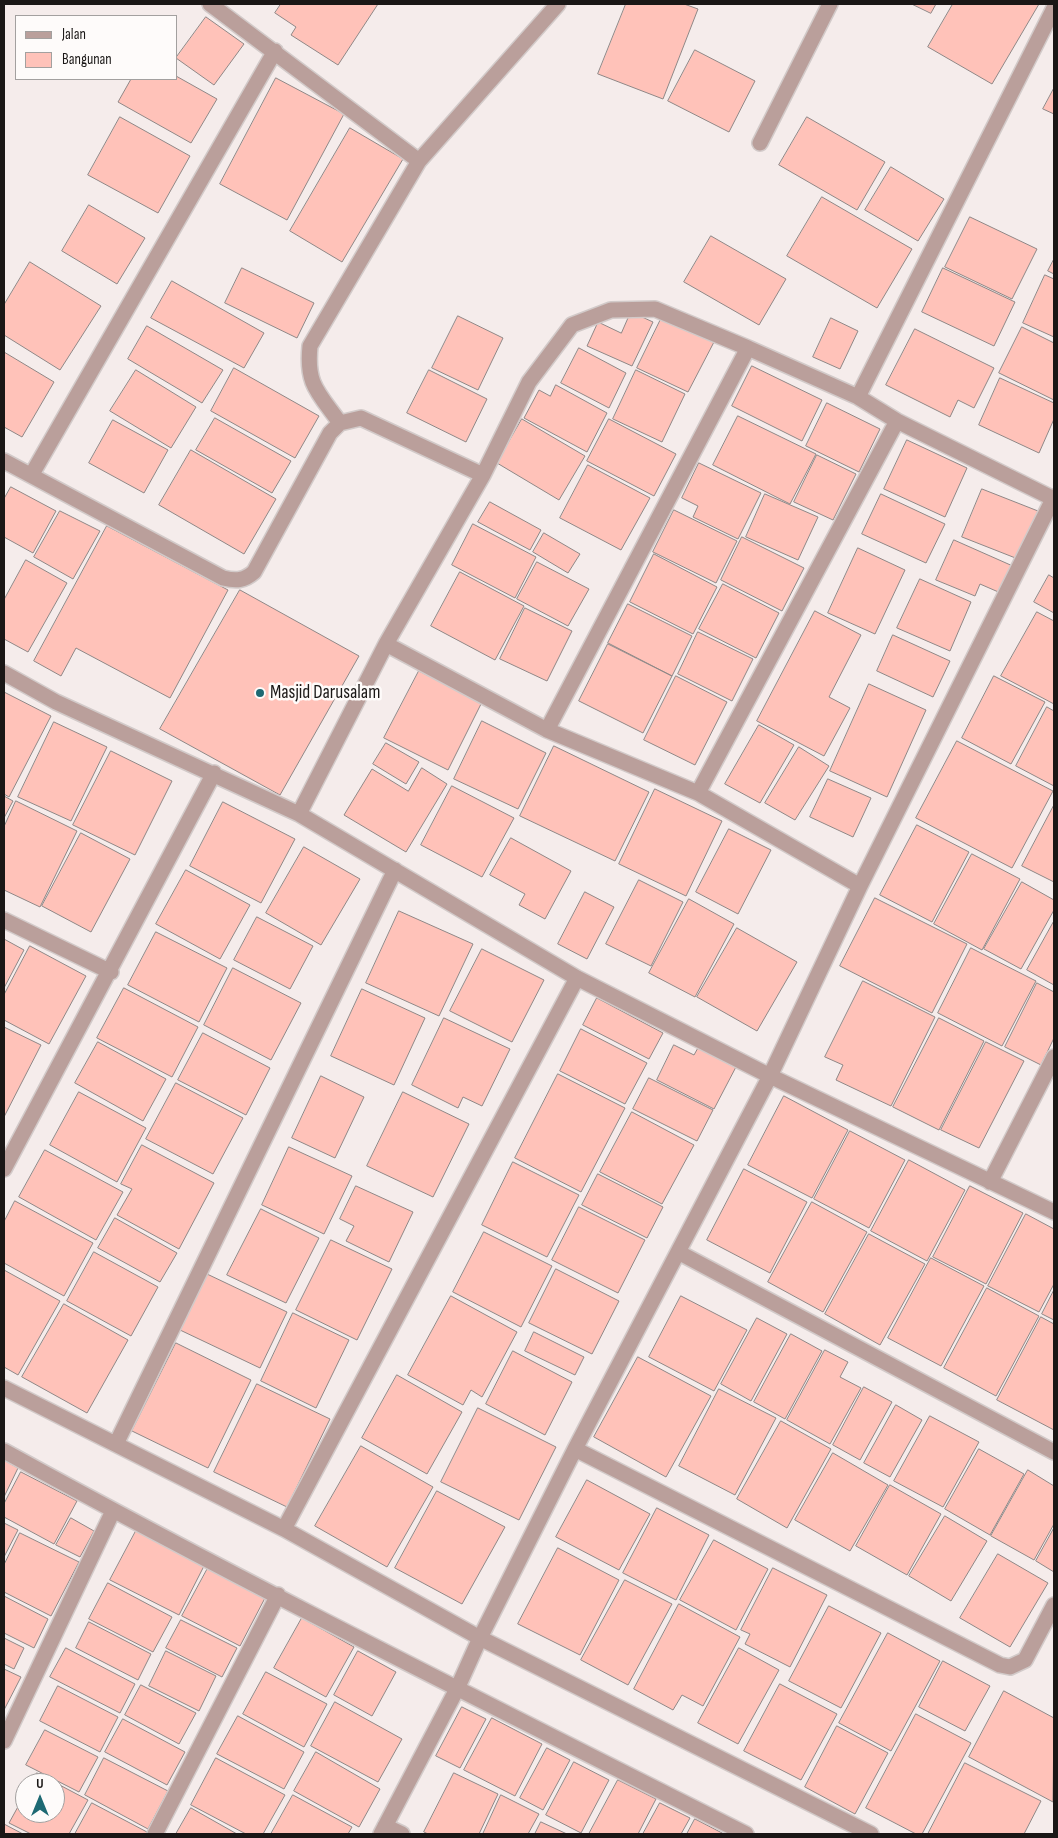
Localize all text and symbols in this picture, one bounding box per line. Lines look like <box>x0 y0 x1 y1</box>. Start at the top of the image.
legend <box>15 15 178 80</box>
text: Jalan <box>62 25 86 44</box>
text: Bangunan <box>62 50 112 69</box>
place label: Masjid Darusalam <box>270 682 380 704</box>
marker: Masjid Darusalam <box>254 687 266 699</box>
north arrow <box>15 1773 65 1823</box>
text: U <box>36 1775 44 1792</box>

